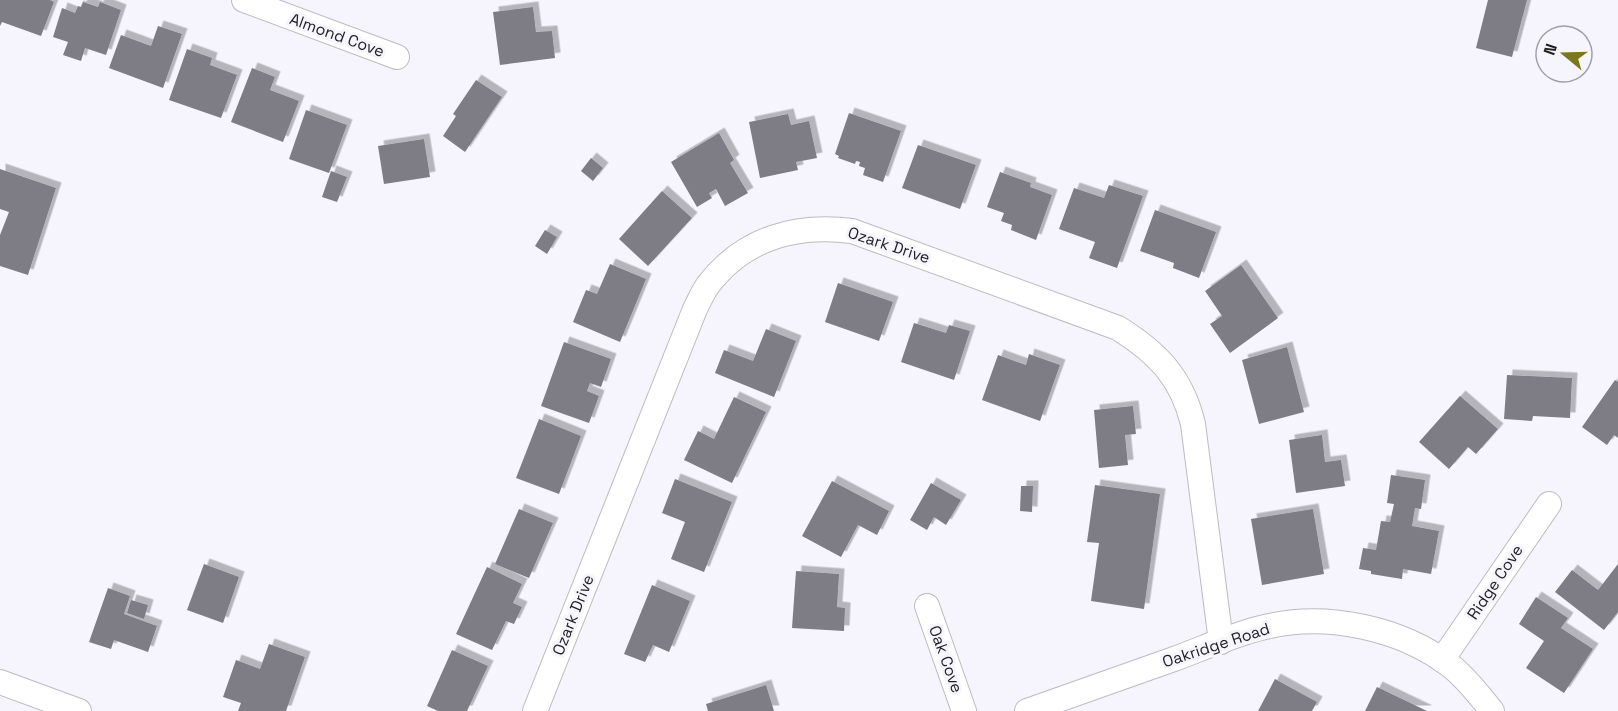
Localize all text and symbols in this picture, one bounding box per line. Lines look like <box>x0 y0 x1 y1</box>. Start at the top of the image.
street label: Almond Cove <box>287 8 387 62</box>
north arrow <box>1534 24 1594 84</box>
text: N <box>1539 41 1562 58</box>
street label: Ozark Drive <box>845 222 933 268</box>
street label: Ridge Cove <box>1462 541 1528 623</box>
street label: Ozark Drive <box>547 572 599 658</box>
street label: Oakridge Road <box>1160 618 1272 672</box>
street label: Oak Cove <box>924 622 968 696</box>

